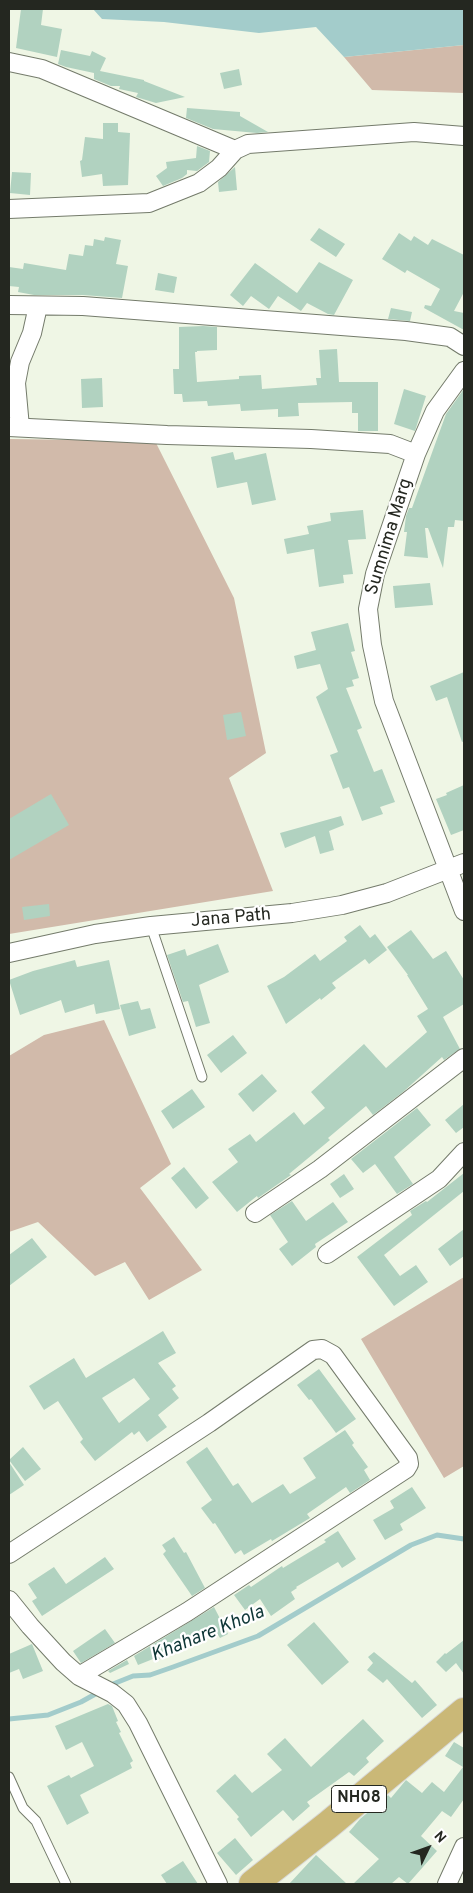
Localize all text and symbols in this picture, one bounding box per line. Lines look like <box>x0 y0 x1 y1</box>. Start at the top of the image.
street label: Sumnima Marg <box>362 476 418 598</box>
street label: Jana Path <box>190 905 272 933</box>
water label: Khahare Khola <box>148 1602 268 1668</box>
road number: NH08 <box>332 1786 386 1812</box>
north arrow <box>403 1823 453 1873</box>
text: N <box>430 1828 449 1847</box>

